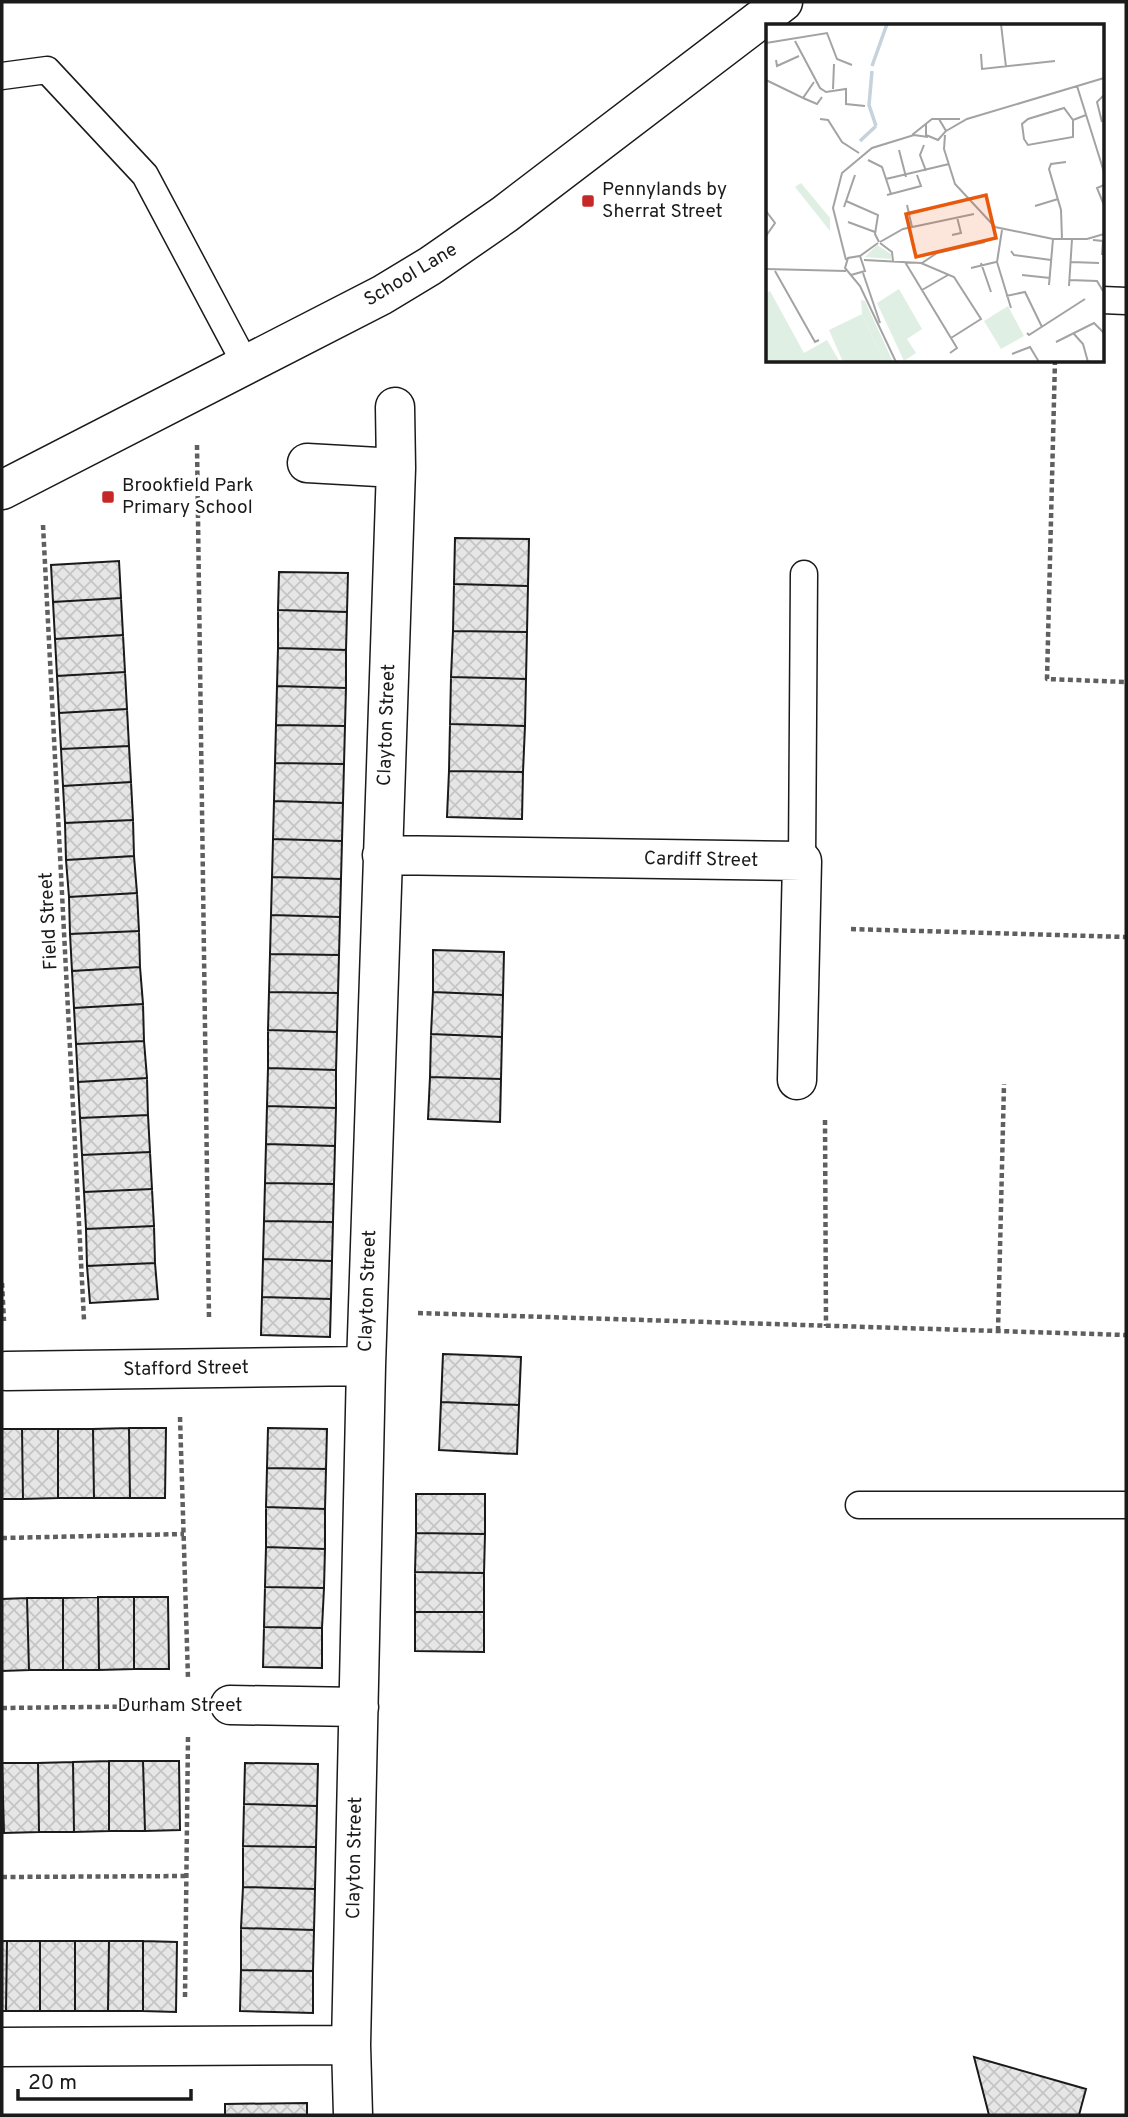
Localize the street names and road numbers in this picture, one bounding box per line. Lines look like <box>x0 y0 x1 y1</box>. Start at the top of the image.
street label: School Lane <box>360 238 462 312</box>
street label: Clayton Street <box>373 663 401 787</box>
street label: Cardiff Street <box>644 847 758 873</box>
street label: Field Street <box>34 871 64 971</box>
street label: Clayton Street <box>354 1229 382 1353</box>
street label: Stafford Street <box>123 1356 249 1382</box>
street label: Durham Street <box>118 1694 242 1718</box>
street label: Clayton Street <box>342 1797 368 1919</box>

